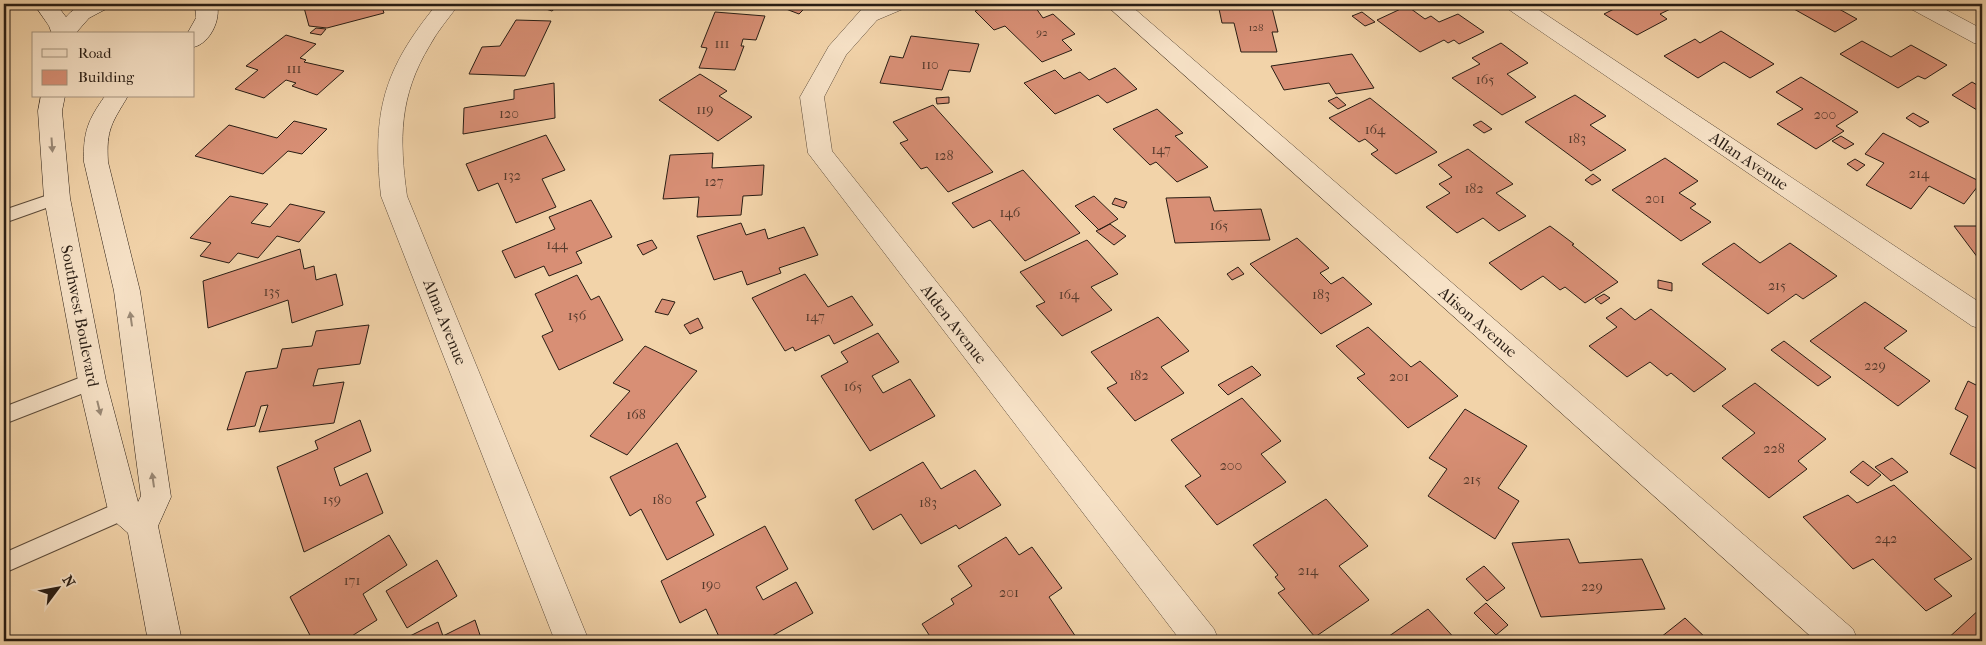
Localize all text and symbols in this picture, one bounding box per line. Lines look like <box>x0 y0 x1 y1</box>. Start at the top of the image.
house number: 128 <box>1248 21 1264 34</box>
house number: 92 <box>1036 26 1048 39</box>
legend <box>32 32 195 98</box>
house number: 111 <box>715 35 730 52</box>
text: Road <box>78 44 112 62</box>
house number: 110 <box>921 56 939 73</box>
house number: 111 <box>287 60 302 77</box>
text: Building <box>78 68 135 86</box>
house number: 165 <box>1476 71 1494 88</box>
house number: 119 <box>696 101 714 118</box>
house number: 120 <box>499 105 519 122</box>
house number: 200 <box>1814 106 1836 123</box>
house number: 164 <box>1365 121 1386 138</box>
street label: Allan Avenue <box>1705 127 1792 194</box>
house number: 183 <box>1568 130 1586 147</box>
one-way arrow <box>49 137 57 153</box>
house number: 147 <box>1151 141 1171 158</box>
house number: 128 <box>934 147 954 164</box>
house number: 214 <box>1909 165 1930 182</box>
house number: 132 <box>503 167 521 184</box>
house number: 127 <box>705 173 724 190</box>
house number: 182 <box>1464 180 1484 197</box>
house number: 201 <box>1645 190 1665 207</box>
house number: 146 <box>1000 204 1021 221</box>
house number: 165 <box>1210 217 1228 234</box>
house number: 144 <box>546 236 569 253</box>
street label: Southwest Boulevard <box>57 243 103 389</box>
street label: Alma Avenue <box>419 276 471 368</box>
house number: 215 <box>1768 277 1786 294</box>
street label: Alden Avenue <box>916 280 991 368</box>
street label: Alison Avenue <box>1434 282 1521 361</box>
house number: 135 <box>264 283 280 300</box>
house number: 164 <box>1059 286 1080 303</box>
house number: 183 <box>1312 286 1330 303</box>
house number: 156 <box>568 307 587 324</box>
house number: 147 <box>805 308 825 325</box>
one-way arrow <box>127 311 135 327</box>
house number: 229 <box>1864 357 1886 374</box>
house number: 182 <box>1129 367 1149 384</box>
house number: 201 <box>1389 368 1409 385</box>
house number: 165 <box>844 378 862 395</box>
one-way arrow <box>95 400 103 415</box>
house number: 168 <box>626 406 646 423</box>
house number: 228 <box>1763 440 1785 457</box>
house number: 200 <box>1220 457 1242 474</box>
house number: 215 <box>1463 471 1481 488</box>
one-way arrow <box>149 472 157 488</box>
house number: 159 <box>323 491 341 508</box>
house number: 180 <box>652 491 672 508</box>
house number: 183 <box>919 494 937 511</box>
house number: 242 <box>1875 530 1897 547</box>
north arrow <box>32 562 82 612</box>
house number: 214 <box>1298 562 1319 579</box>
text: N <box>59 572 79 591</box>
house number: 171 <box>344 572 360 589</box>
house number: 190 <box>701 576 721 593</box>
house number: 229 <box>1581 578 1603 595</box>
house number: 201 <box>999 584 1019 601</box>

